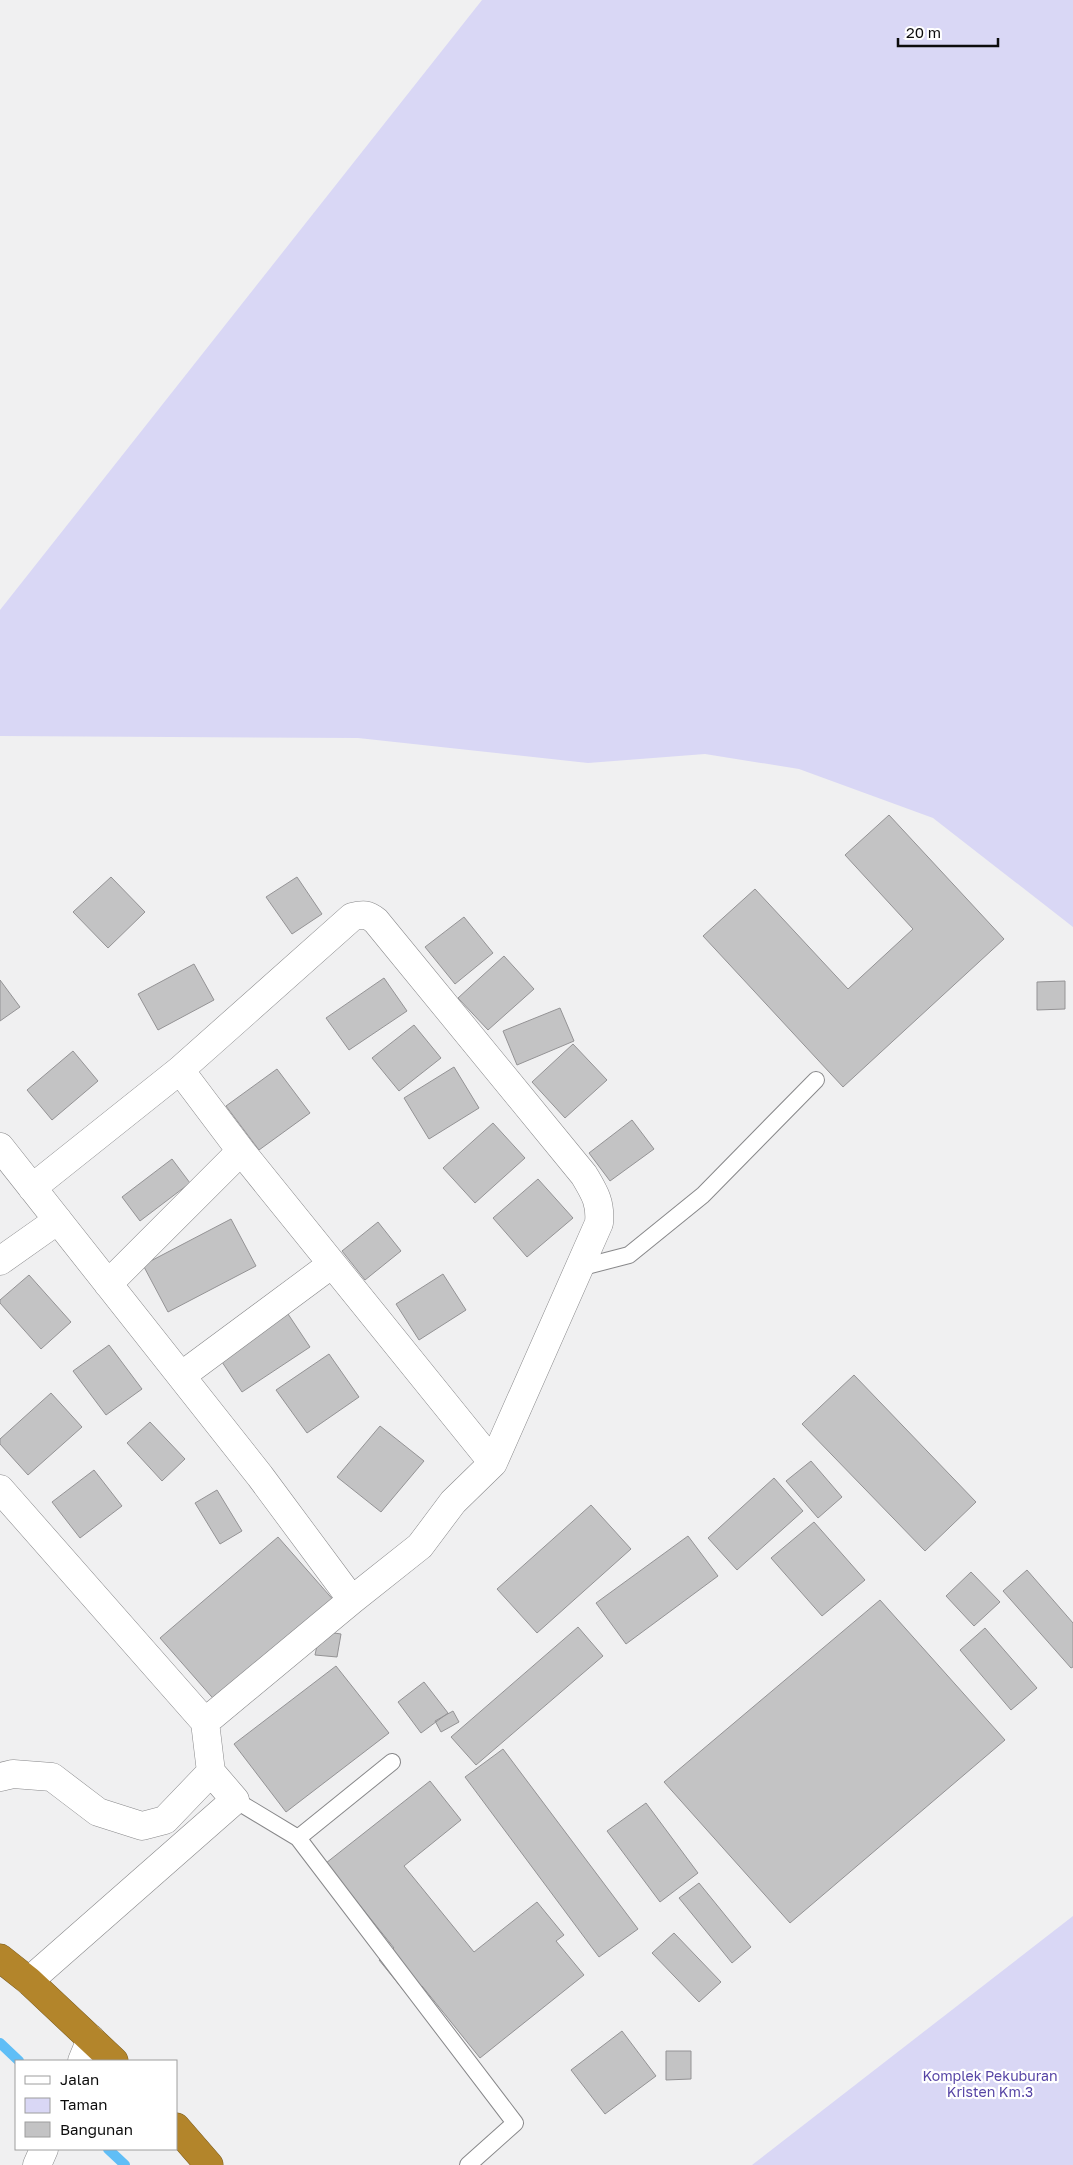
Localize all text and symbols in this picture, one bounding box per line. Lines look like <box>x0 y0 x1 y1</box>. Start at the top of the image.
scale bar <box>898 15 998 47</box>
text: 20 m <box>906 23 941 41</box>
legend <box>15 2060 178 2150</box>
park label: Komplek Pekuburan Kristen Km.3 <box>922 2067 1058 2100</box>
text: Jalan <box>60 2070 99 2088</box>
text: Taman <box>60 2095 107 2113</box>
text: Bangunan <box>60 2120 133 2138</box>

